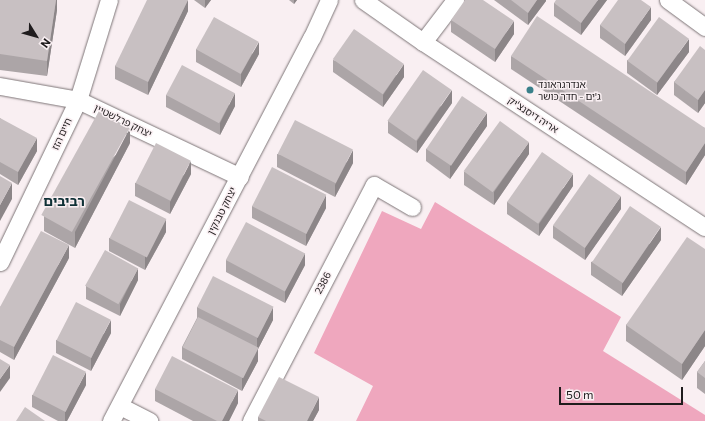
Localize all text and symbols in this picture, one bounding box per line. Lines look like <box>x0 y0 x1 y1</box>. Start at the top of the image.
north arrow <box>16 16 56 56</box>
text: N <box>38 36 54 51</box>
place label: אנדרגראונד ג'ים - חדר כושר <box>538 78 601 102</box>
marker: אנדרגראונד ג'ים - חדר כושר <box>525 85 535 95</box>
street label: אריה דיסנצ'יק <box>505 94 561 136</box>
street label: יצחק פרלשטיין <box>92 102 154 140</box>
street label: חיים הזז <box>49 116 75 152</box>
street label: יצחק טבנקין <box>205 185 239 237</box>
district label: רביבים <box>43 193 85 209</box>
street label: 2386 <box>312 270 334 296</box>
scale bar <box>561 379 685 405</box>
text: 50 m <box>566 387 594 401</box>

